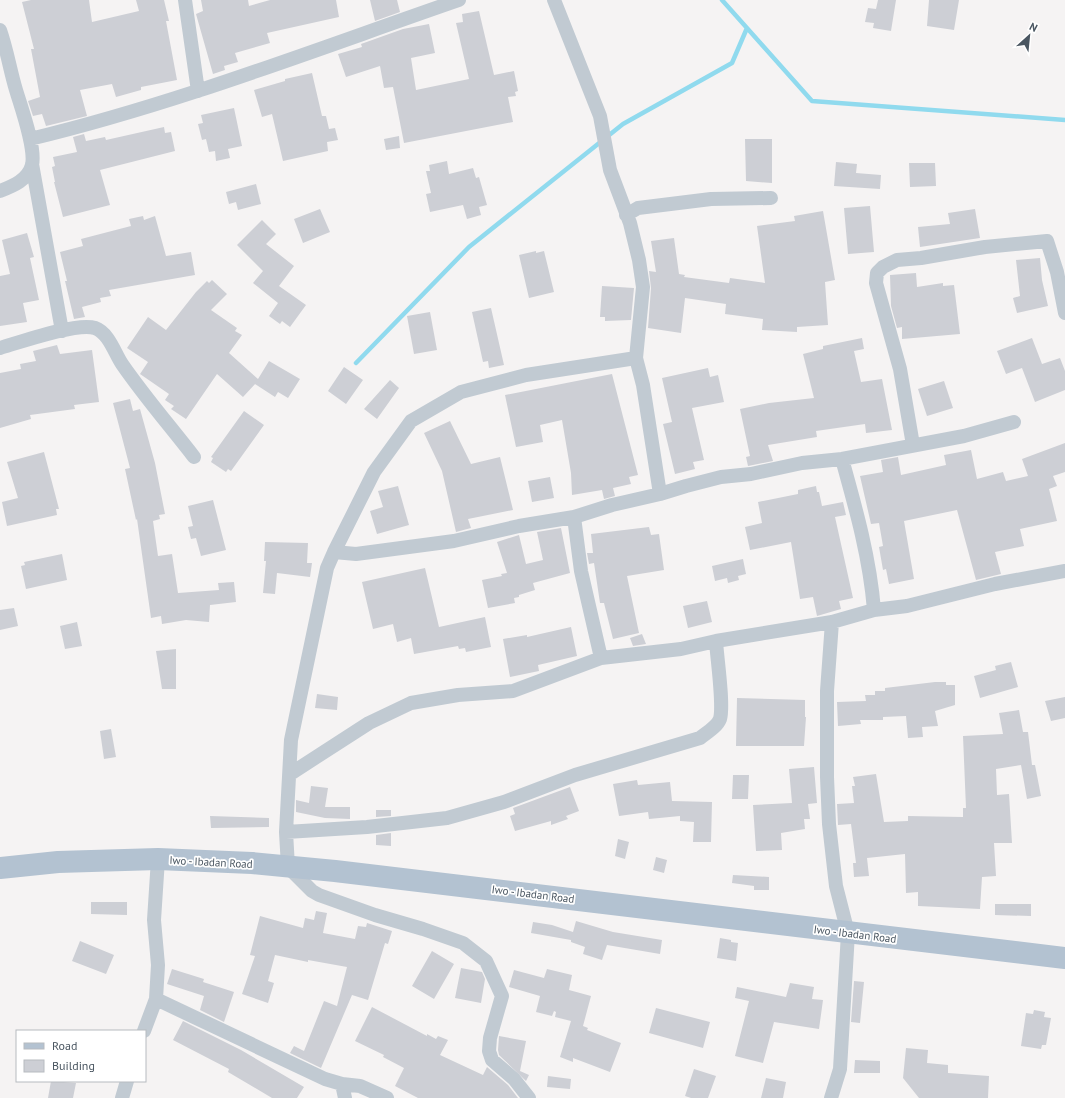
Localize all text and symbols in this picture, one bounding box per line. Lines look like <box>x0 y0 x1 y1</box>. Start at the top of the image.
north arrow <box>1009 16 1049 56</box>
text: N <box>1027 19 1040 35</box>
street label: Iwo - Ibadan Road <box>169 853 253 871</box>
street label: Iwo - Ibadan Road <box>491 882 575 906</box>
street label: Iwo - Ibadan Road <box>813 922 897 946</box>
legend <box>16 1030 146 1082</box>
text: Road <box>52 1038 77 1053</box>
text: Building <box>52 1058 95 1073</box>

